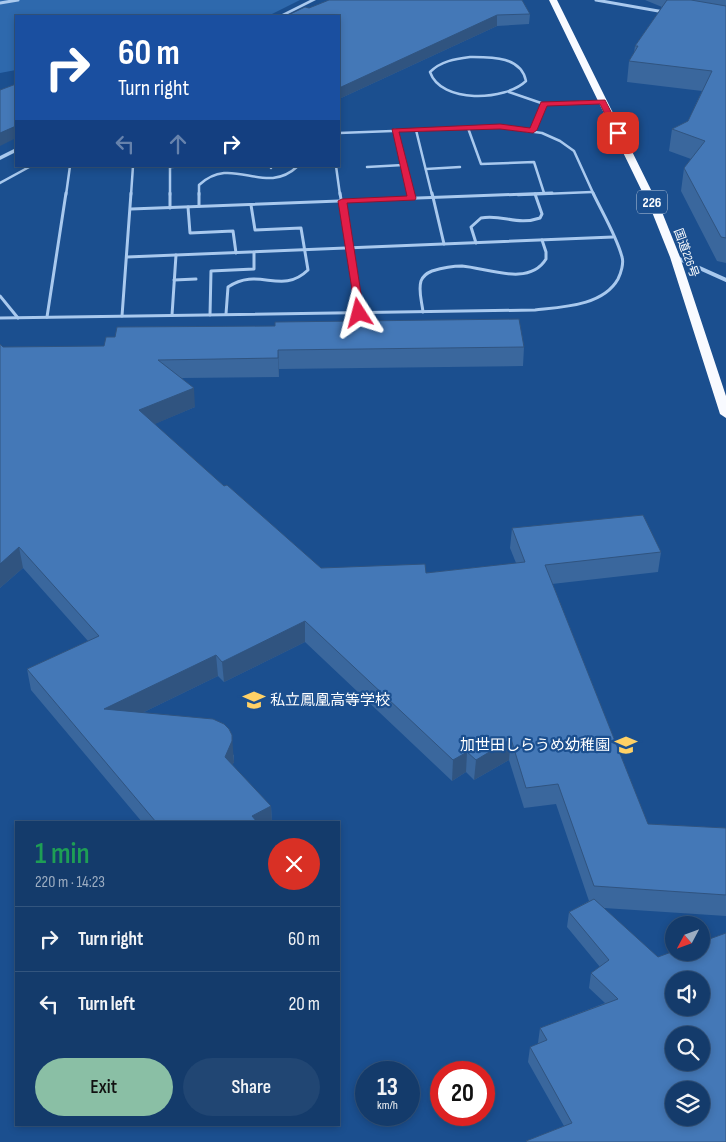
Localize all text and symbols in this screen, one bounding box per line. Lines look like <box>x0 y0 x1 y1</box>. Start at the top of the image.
text: 60 m <box>118 32 180 75</box>
icon: right <box>35 35 100 100</box>
text: Turn right <box>118 75 189 102</box>
pin <box>597 112 639 154</box>
icon: arrive <box>604 119 632 147</box>
icon: left <box>111 130 139 158</box>
icon: ahead <box>164 130 192 158</box>
icon: right <box>217 130 245 158</box>
road number: 226 <box>637 190 667 213</box>
street label: 国道226号 <box>670 226 702 280</box>
position arrow <box>332 286 384 338</box>
school or university icon: 私立鳳凰高等学校 <box>241 687 267 713</box>
place label: 私立鳳凰高等学校 <box>270 691 390 710</box>
school or university icon: 加世田しらうめ幼稚園 <box>613 732 639 758</box>
place label: 加世田しらうめ幼稚園 <box>460 736 610 755</box>
text: 1 min <box>35 836 90 872</box>
button: close <box>268 838 320 890</box>
text: 220 m · 14:23 <box>35 873 105 892</box>
north arrow <box>665 916 710 961</box>
map controls <box>665 916 710 1126</box>
icon: right <box>35 925 63 953</box>
text: Turn right <box>78 928 143 951</box>
text: 60 m <box>288 928 320 951</box>
button: sound <box>665 971 710 1016</box>
icon: left <box>35 990 63 1018</box>
text: Turn left <box>78 993 135 1016</box>
text: 20 m <box>288 993 320 1016</box>
button: search <box>665 1026 710 1071</box>
button: Exit <box>35 1058 173 1116</box>
button: Share <box>183 1058 320 1116</box>
speed limit sign: 20 <box>430 1061 495 1126</box>
text: 13 <box>377 1072 398 1103</box>
button: layers <box>665 1081 710 1126</box>
text: km/h <box>377 1098 398 1113</box>

